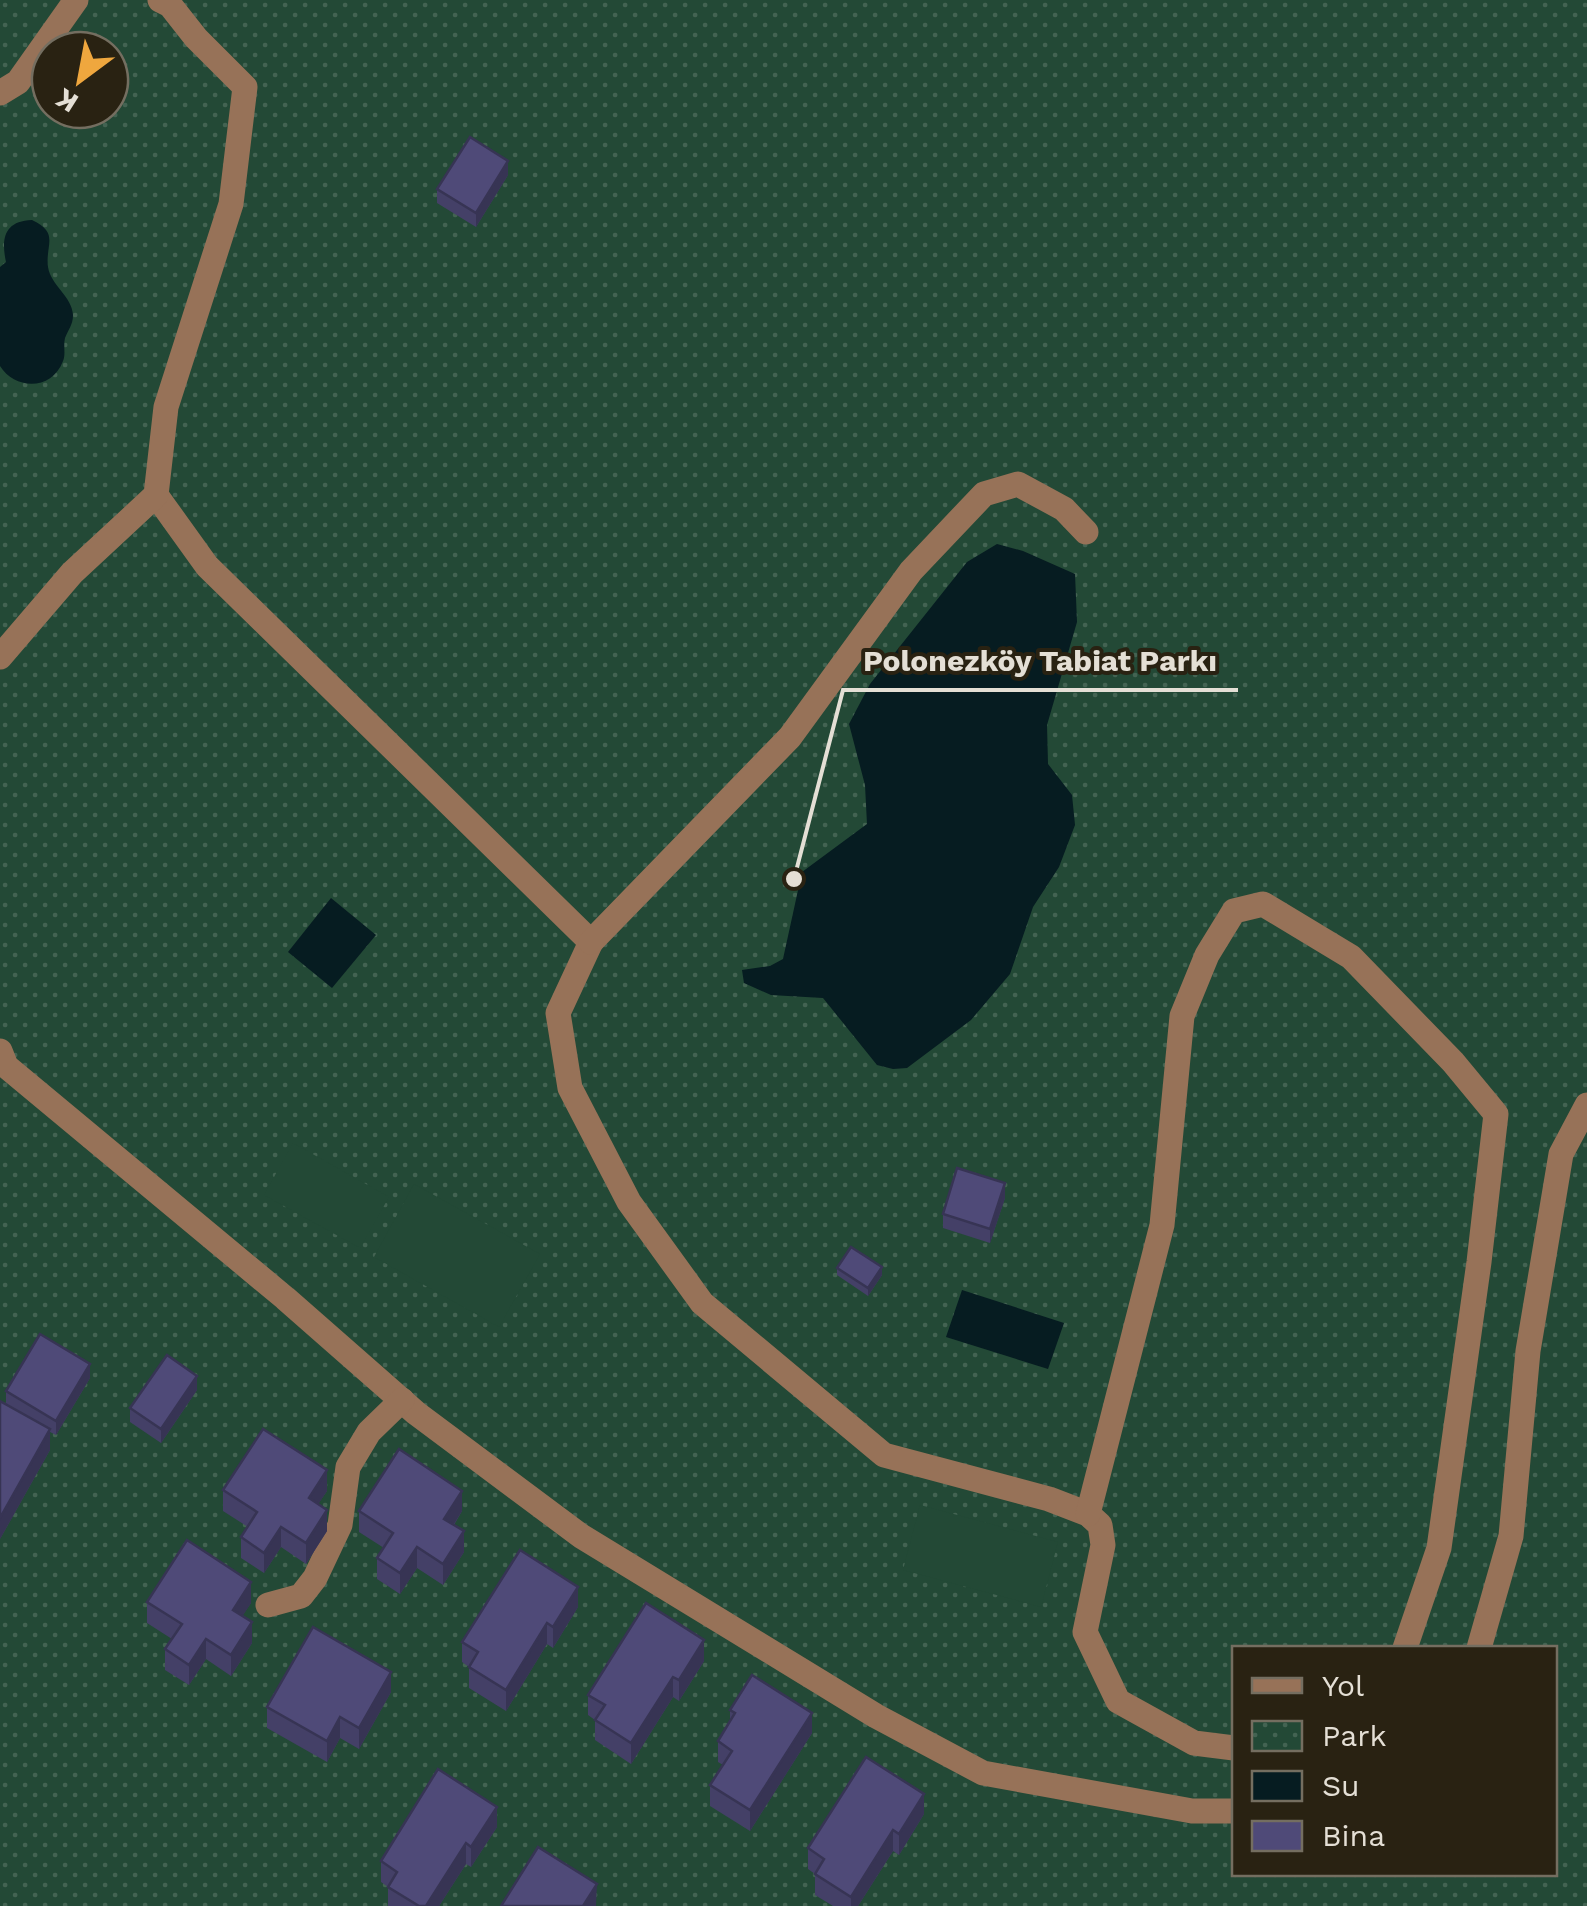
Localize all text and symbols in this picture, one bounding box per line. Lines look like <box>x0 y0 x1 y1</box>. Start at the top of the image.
north arrow <box>30 30 130 130</box>
text: K <box>50 81 84 120</box>
callout: Polonezköy Tabiat Parkı <box>843 630 1238 690</box>
text: Polonezköy Tabiat Parkı <box>863 643 1217 678</box>
legend <box>1232 1646 1557 1876</box>
text: Yol <box>1322 1668 1364 1703</box>
text: Park <box>1322 1718 1387 1753</box>
text: Su <box>1322 1768 1360 1803</box>
text: Bina <box>1322 1818 1385 1853</box>

